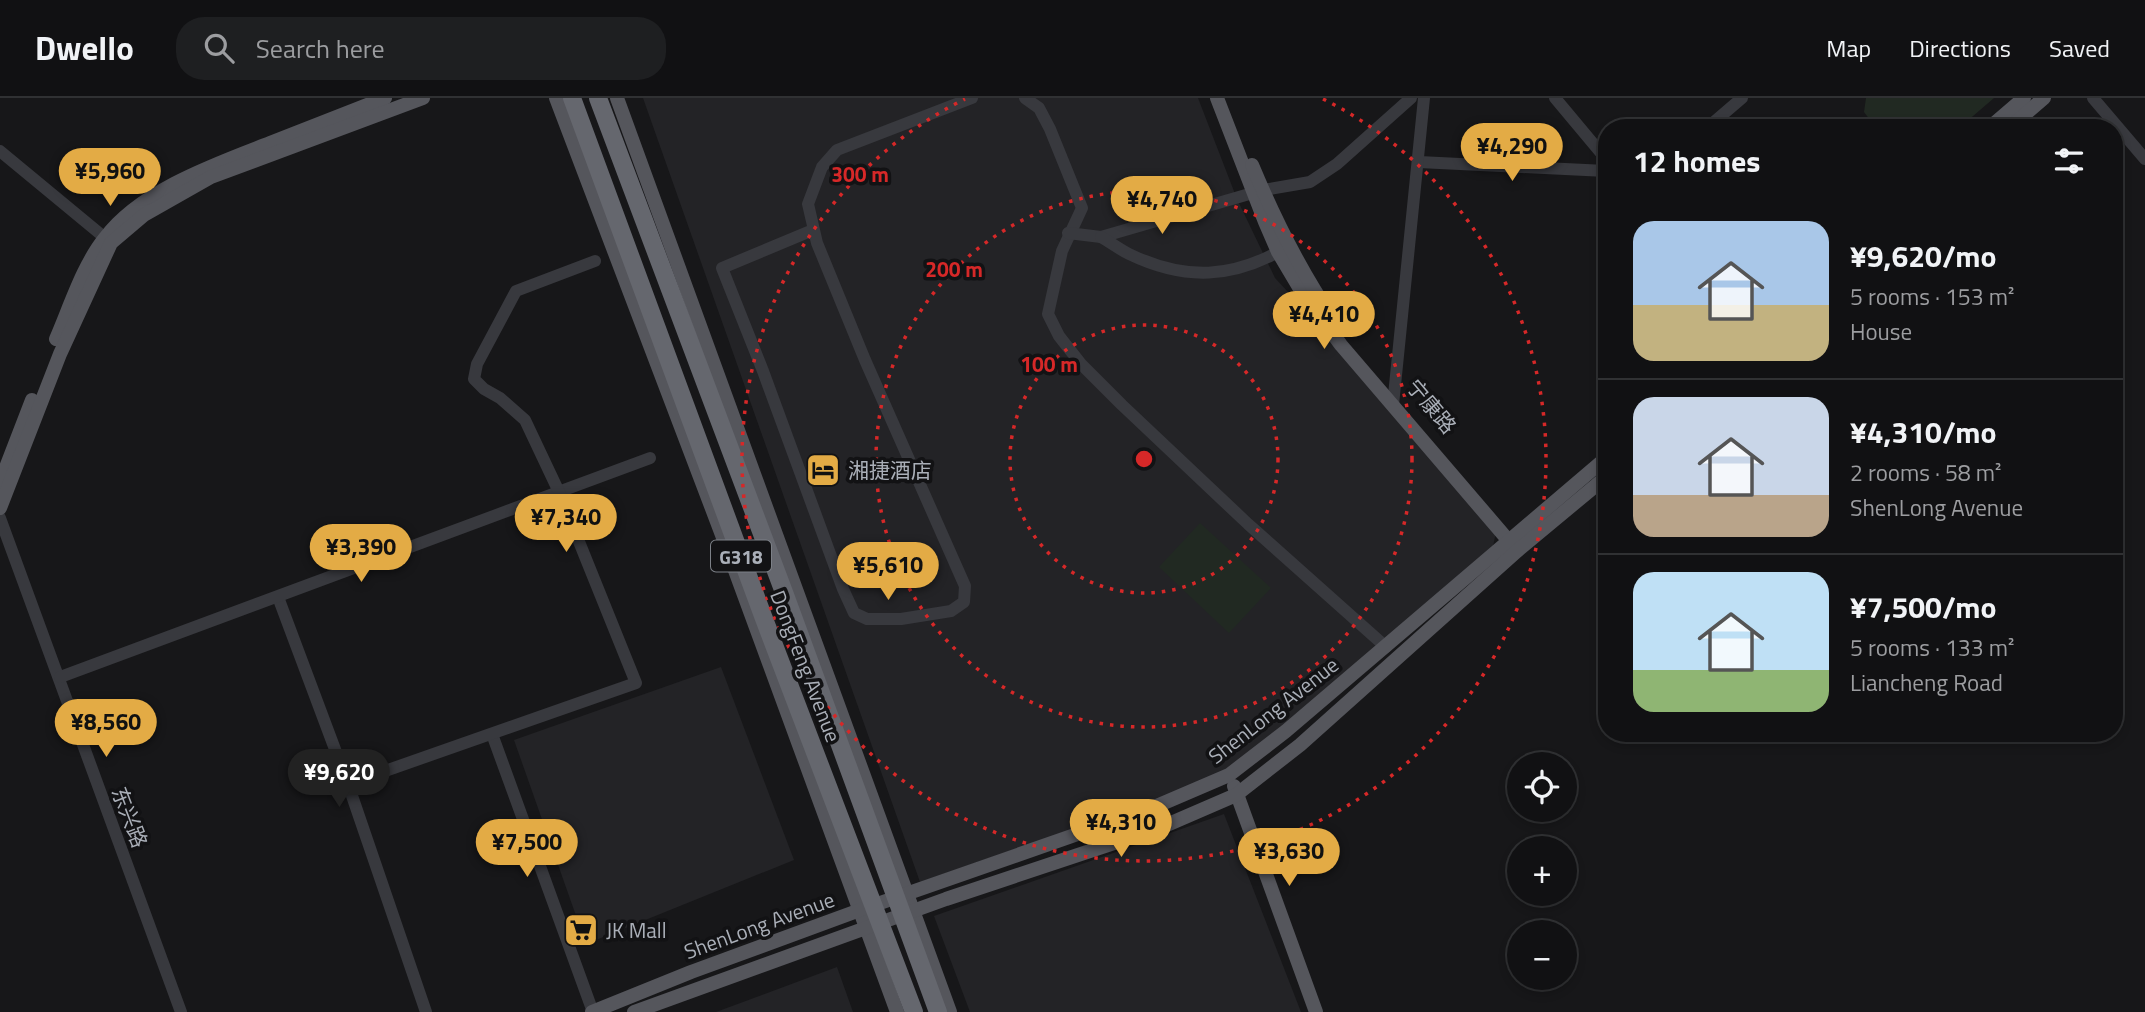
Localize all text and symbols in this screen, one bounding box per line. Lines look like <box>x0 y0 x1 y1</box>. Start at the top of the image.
search box <box>176 17 666 80</box>
text: Dwello <box>35 23 134 73</box>
icon: search <box>200 29 238 67</box>
text: Search here <box>256 29 385 68</box>
text: Map <box>1826 30 1871 66</box>
text: Directions <box>1909 30 2011 66</box>
text: Saved <box>2049 30 2110 66</box>
pin: ¥4,290 <box>1455 123 1569 183</box>
text: ¥4,290 <box>1477 128 1547 163</box>
text: 12 homes <box>1633 138 1760 184</box>
icon: filters <box>2050 142 2088 180</box>
pin: ¥5,960 <box>53 148 167 208</box>
text: ¥5,960 <box>75 153 145 188</box>
text: 300 m <box>831 158 889 190</box>
pin: ¥4,740 <box>1105 176 1219 236</box>
text: ¥4,740 <box>1127 181 1197 216</box>
text: ¥9,620/mo <box>1850 233 1996 279</box>
icon: home <box>1689 249 1773 333</box>
text: 200 m <box>925 253 983 285</box>
text: 5 rooms · 153 m² <box>1850 279 2014 314</box>
pin: ¥4,410 <box>1267 292 1381 351</box>
text: ¥4,410 <box>1289 296 1359 331</box>
text: House <box>1850 314 1912 349</box>
text: 100 m <box>1020 348 1078 380</box>
street label: 宁康路 <box>1399 372 1465 440</box>
text: ¥4,310/mo <box>1850 409 1996 455</box>
icon: home <box>1689 425 1773 509</box>
centre of rings <box>1132 447 1156 471</box>
hotel icon: 湘捷酒店 <box>804 451 842 489</box>
place label: 湘捷酒店 <box>848 454 932 486</box>
text: 2 rooms · 58 m² <box>1850 455 2001 490</box>
text: ShenLong Avenue <box>1850 490 2023 525</box>
pin: ¥7,340 <box>509 494 623 554</box>
text: ¥7,340 <box>531 499 601 534</box>
pin: ¥3,390 <box>304 524 418 584</box>
text: ¥3,390 <box>326 529 396 564</box>
road number: G318 <box>711 540 771 572</box>
pin: ¥5,610 <box>831 542 945 602</box>
text: ¥5,610 <box>853 547 923 582</box>
text: ¥7,500/mo <box>1850 584 1996 630</box>
street label: DongFeng Avenue <box>762 585 850 747</box>
icon: home <box>1689 600 1773 684</box>
text: 5 rooms · 133 m² <box>1850 630 2014 665</box>
street label: ShenLong Avenue <box>1201 649 1345 771</box>
text: Liancheng Road <box>1850 665 2003 700</box>
pin: ¥8,560 <box>49 700 163 759</box>
text: ¥8,560 <box>71 704 141 739</box>
pin: ¥9,620 <box>282 750 396 809</box>
map controls <box>1507 752 1577 990</box>
button: locate <box>1507 752 1577 822</box>
text: ¥9,620 <box>304 754 374 789</box>
street label: 东兴路 <box>104 782 156 852</box>
pin: ¥4,310 <box>1064 800 1178 859</box>
text: ¥4,310 <box>1086 804 1156 839</box>
pin: ¥7,500 <box>470 820 584 879</box>
text: ¥7,500 <box>492 824 562 859</box>
pin: ¥3,630 <box>1232 828 1346 888</box>
text: ¥3,630 <box>1254 833 1324 868</box>
button: + <box>1507 836 1577 906</box>
street label: ShenLong Avenue <box>679 883 839 967</box>
supermarket icon: JK Mall <box>562 911 600 949</box>
place label: JK Mall <box>606 914 667 946</box>
button: − <box>1507 920 1577 990</box>

